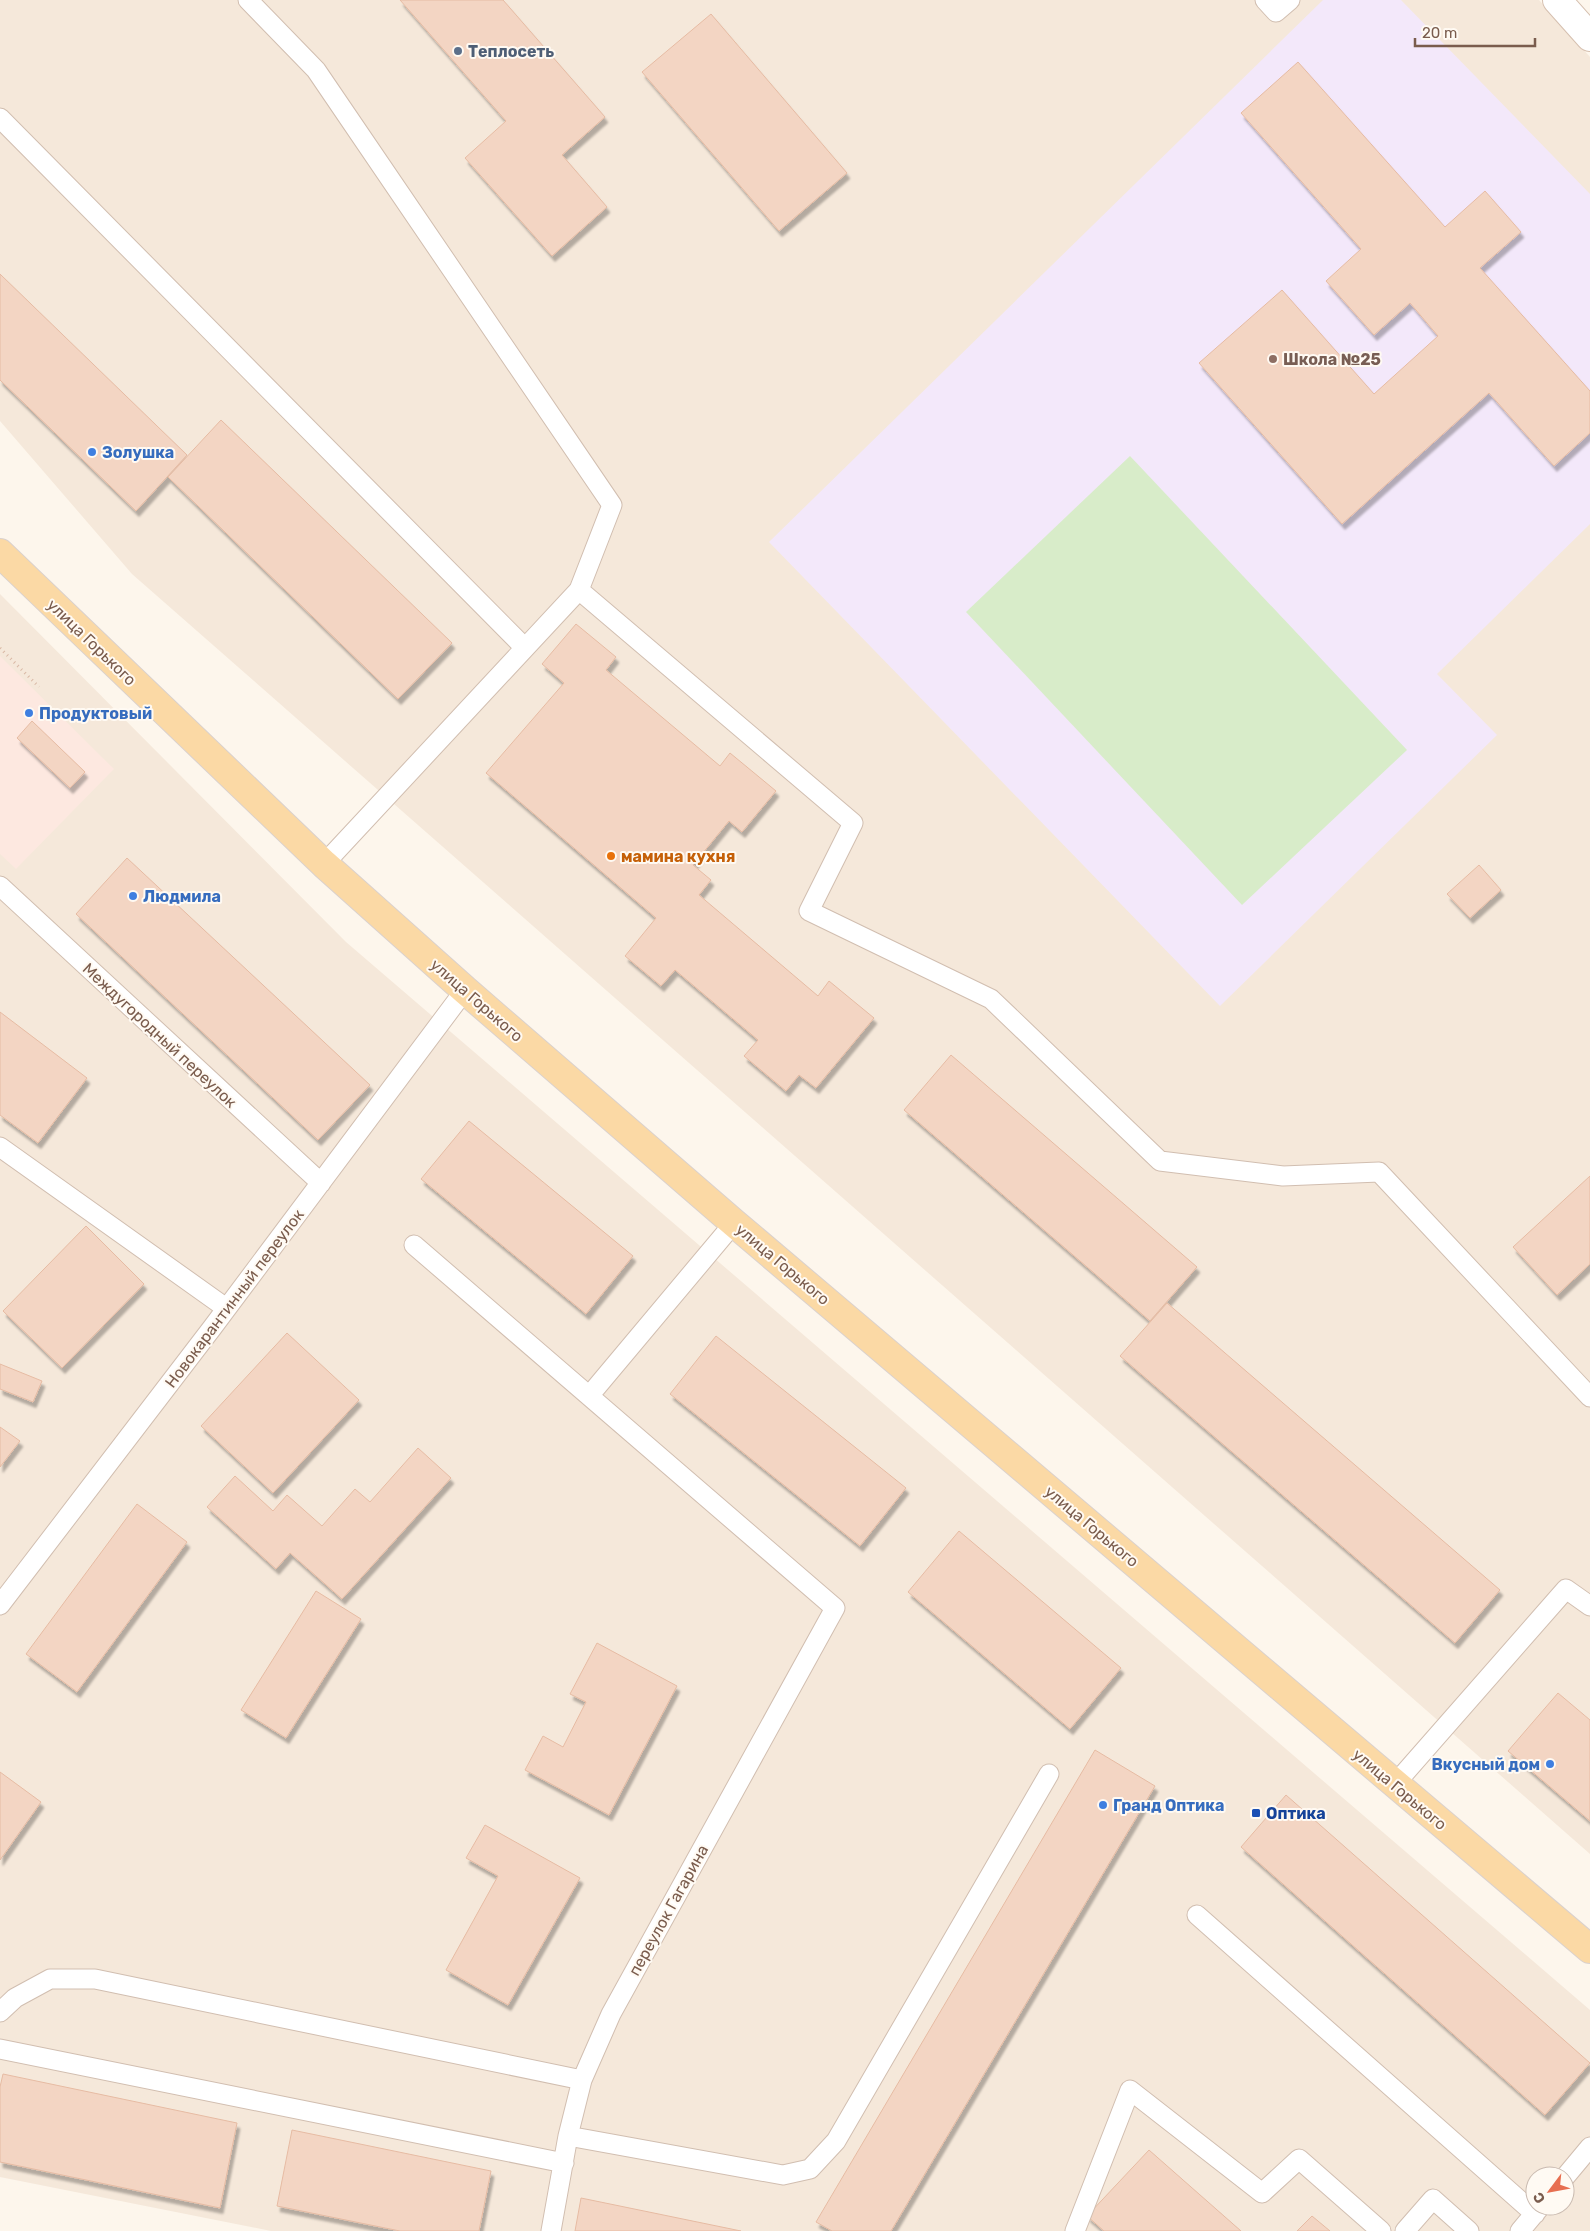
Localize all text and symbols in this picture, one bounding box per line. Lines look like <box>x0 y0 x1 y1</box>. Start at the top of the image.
scale bar <box>1415 15 1535 47</box>
text: 20 m <box>1422 24 1457 42</box>
place label: Теплосеть <box>468 42 554 61</box>
marker: Теплосеть <box>452 45 464 57</box>
place label: Школа №25 <box>1283 350 1381 369</box>
marker: Школа №25 <box>1267 353 1279 365</box>
place label: Золушка <box>102 443 174 462</box>
marker: Золушка <box>86 446 98 458</box>
street label: улица Горького <box>43 595 140 690</box>
place label: Продуктовый <box>39 704 152 723</box>
marker: Продуктовый <box>23 707 35 719</box>
place label: мамина кухня <box>621 847 735 866</box>
marker: мамина кухня <box>605 850 617 862</box>
place label: Людмила <box>143 887 221 906</box>
marker: Людмила <box>127 890 139 902</box>
street label: улица Горького <box>427 955 527 1046</box>
street label: Междугородный переулок <box>79 959 241 1112</box>
street label: Новокарантинный переулок <box>161 1205 308 1391</box>
street label: улица Горького <box>732 1220 833 1309</box>
street label: улица Горького <box>1041 1482 1142 1571</box>
street label: улица Горького <box>1349 1745 1450 1834</box>
place label: Вкусный дом <box>1432 1755 1540 1774</box>
marker: Вкусный дом <box>1544 1758 1556 1770</box>
place label: Гранд Оптика <box>1113 1796 1224 1815</box>
marker: Гранд Оптика <box>1097 1799 1109 1811</box>
place label: Оптика <box>1266 1804 1326 1823</box>
marker: Оптика <box>1250 1807 1262 1819</box>
street label: переулок Гагарина <box>625 1842 712 1979</box>
north arrow <box>1525 2166 1575 2216</box>
text: С <box>1529 2189 1549 2206</box>

